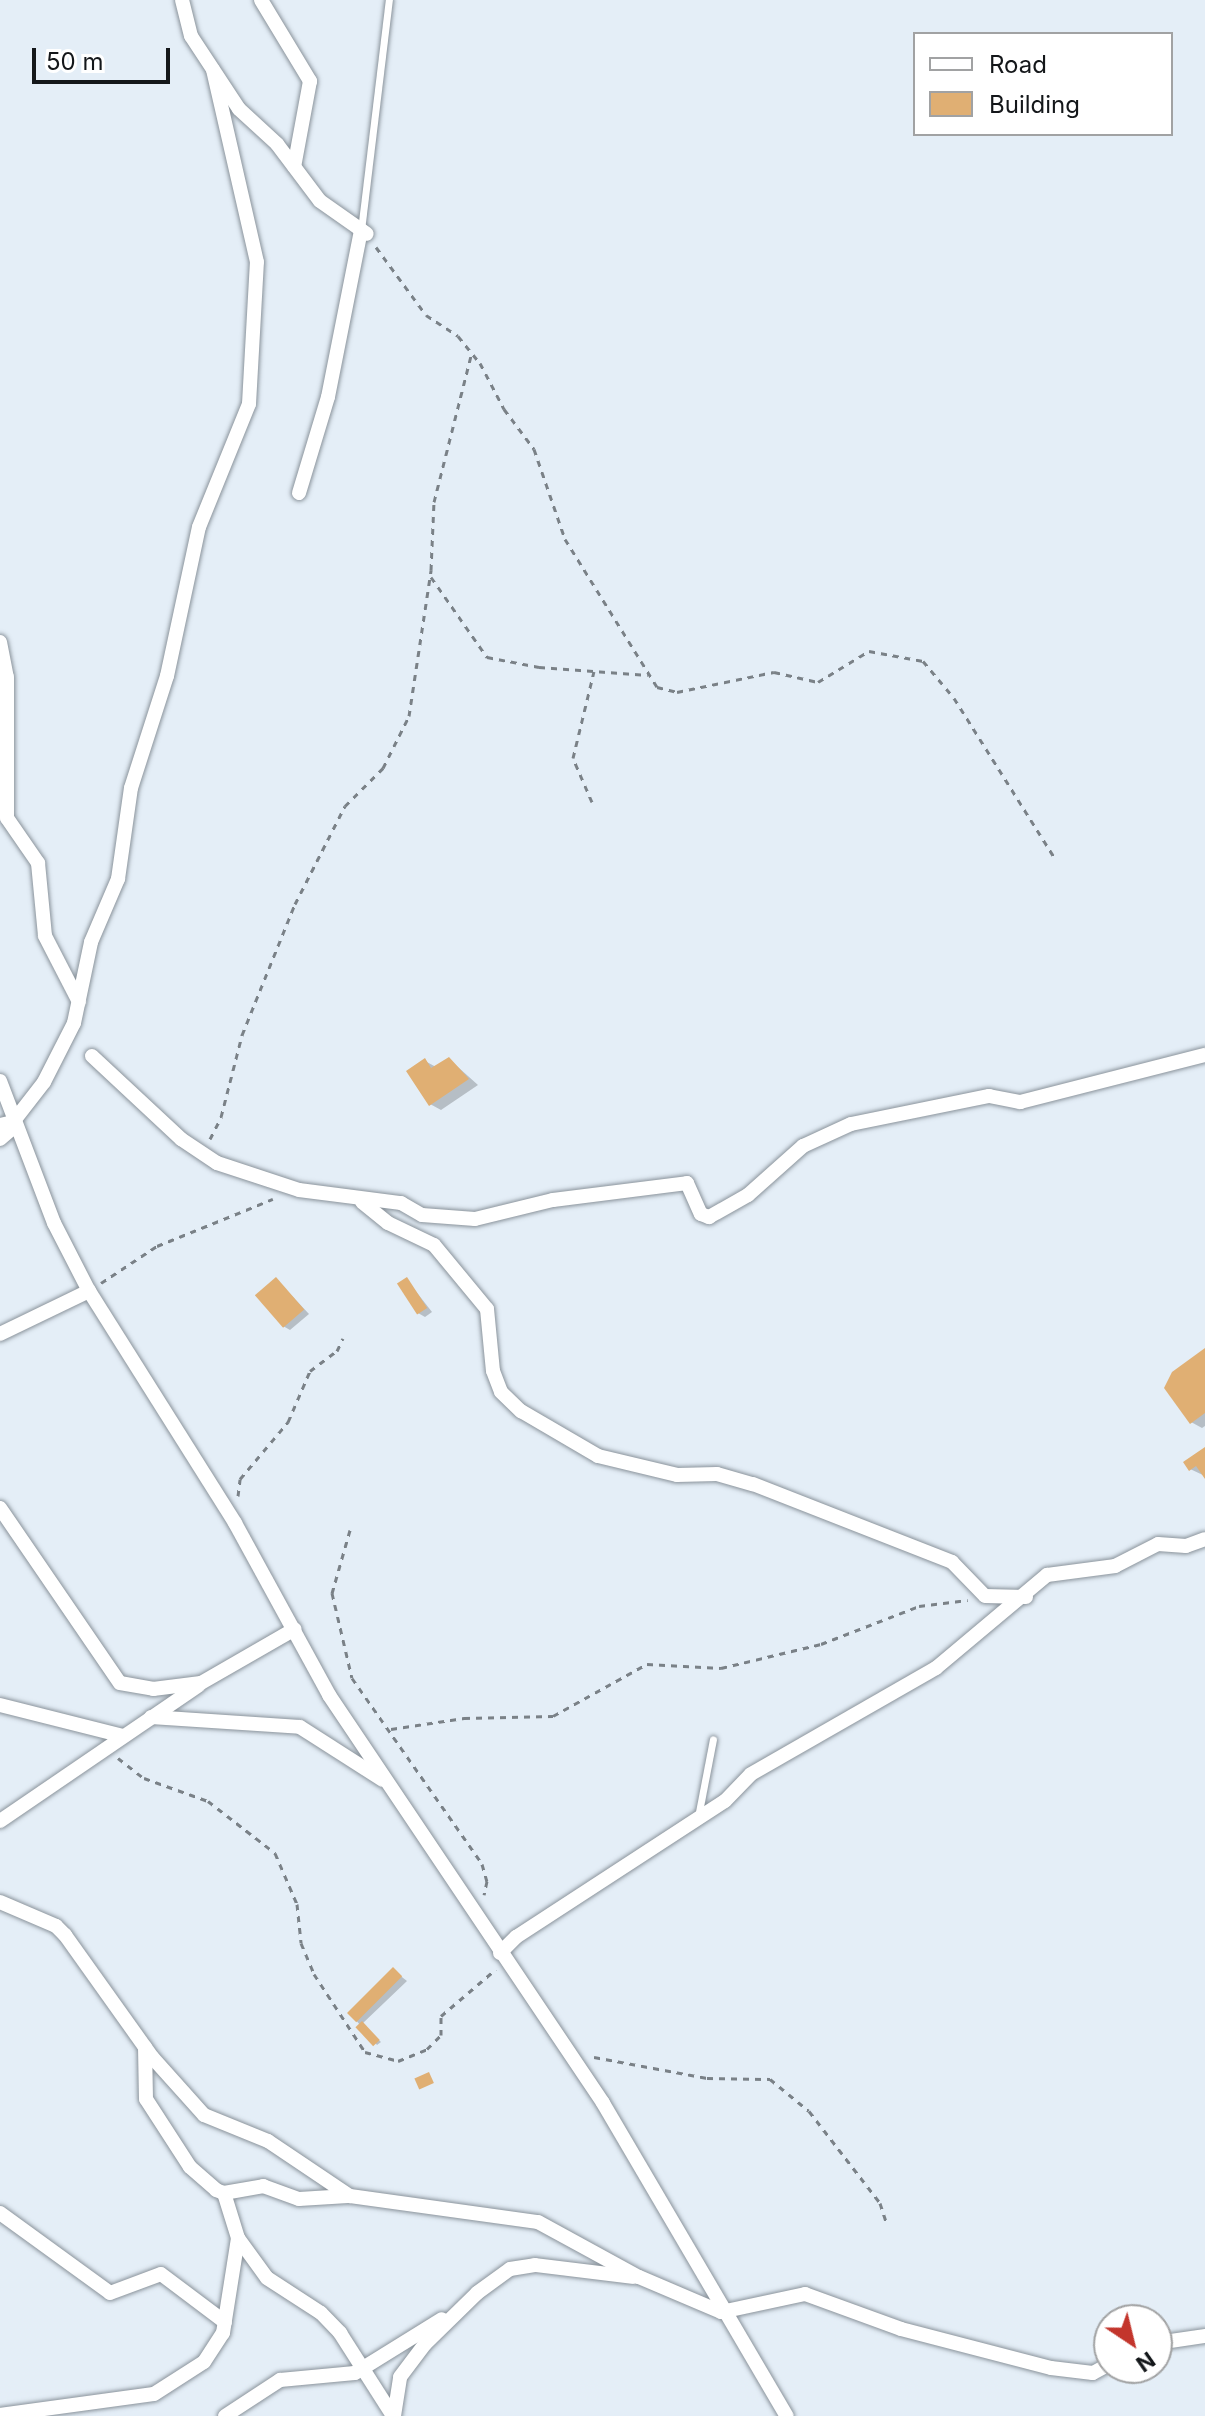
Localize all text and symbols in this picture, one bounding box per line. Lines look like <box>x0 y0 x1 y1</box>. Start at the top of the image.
scale bar <box>36 32 174 82</box>
legend <box>913 32 1173 136</box>
text: 50 m <box>46 47 104 76</box>
text: Road <box>989 50 1047 79</box>
text: Building <box>989 90 1080 119</box>
north arrow <box>1093 2304 1173 2384</box>
text: N <box>1131 2347 1160 2377</box>

